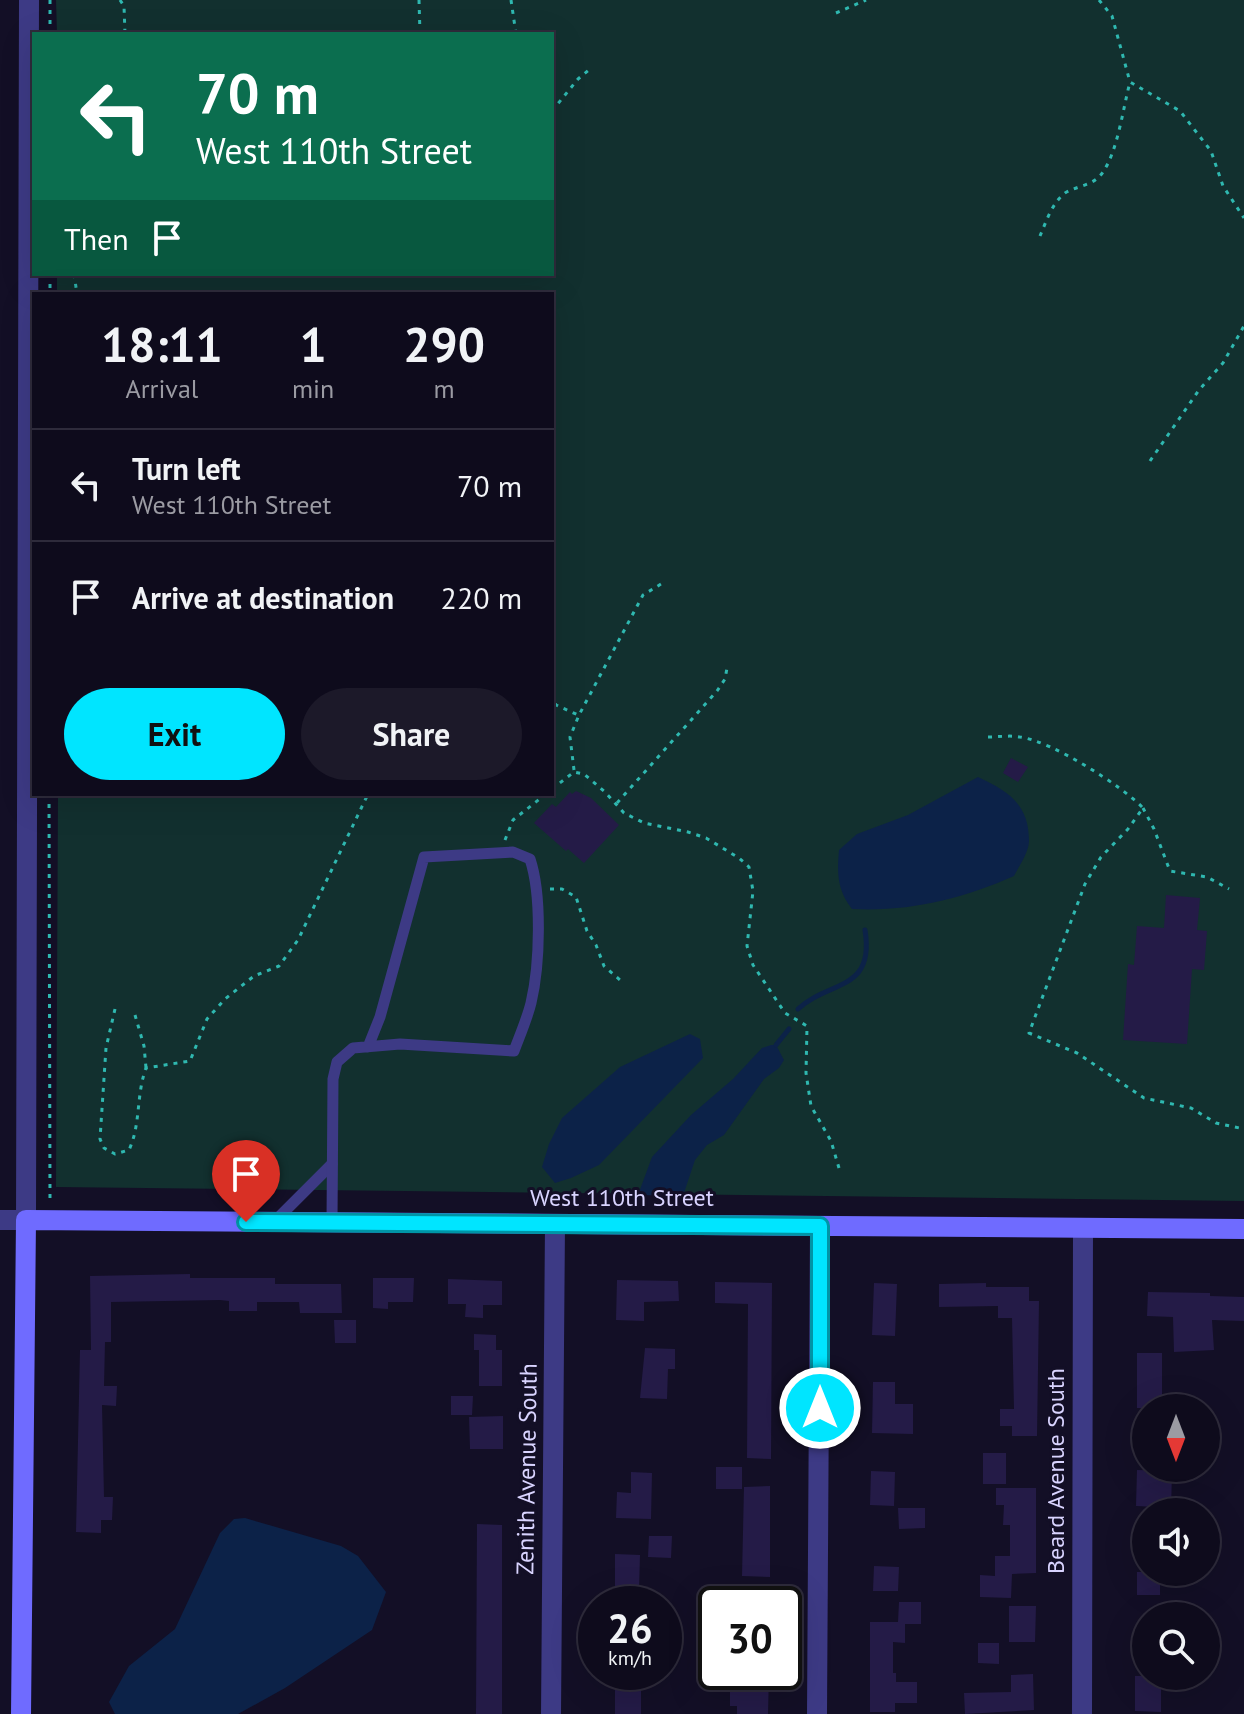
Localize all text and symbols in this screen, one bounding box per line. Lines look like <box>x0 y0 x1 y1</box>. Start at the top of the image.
text: 70 m <box>196 57 319 129</box>
icon: left <box>64 64 168 168</box>
text: West 110th Street <box>196 127 472 174</box>
icon: arrive <box>145 216 189 260</box>
text: Then <box>64 219 129 258</box>
text: 18:11 <box>101 313 223 375</box>
text: 1 <box>299 313 327 375</box>
text: 290 <box>403 313 485 375</box>
text: Arrival <box>126 372 198 405</box>
text: min <box>292 372 334 405</box>
text: m <box>434 372 455 405</box>
text: Turn left <box>132 449 240 488</box>
icon: left <box>64 463 108 507</box>
text: 70 m <box>457 466 522 505</box>
text: West 110th Street <box>132 488 331 521</box>
icon: arrive <box>64 575 108 619</box>
text: Arrive at destination <box>132 578 394 617</box>
text: 220 m <box>441 578 522 617</box>
button: Exit <box>64 688 285 780</box>
button: Share <box>301 688 522 780</box>
pin <box>212 1140 280 1222</box>
icon: arrive <box>224 1152 268 1196</box>
street label: West 110th Street <box>530 1182 714 1213</box>
street label: Zenith Avenue South <box>509 1363 544 1575</box>
position arrow <box>778 1366 862 1450</box>
street label: Beard Avenue South <box>1040 1368 1071 1574</box>
north arrow <box>1132 1394 1220 1482</box>
map controls <box>1132 1394 1220 1690</box>
button: sound <box>1132 1498 1220 1586</box>
speed limit sign: 30 <box>698 1586 802 1690</box>
text: 26 <box>607 1602 653 1654</box>
button: search <box>1132 1602 1220 1690</box>
text: km/h <box>608 1645 652 1671</box>

